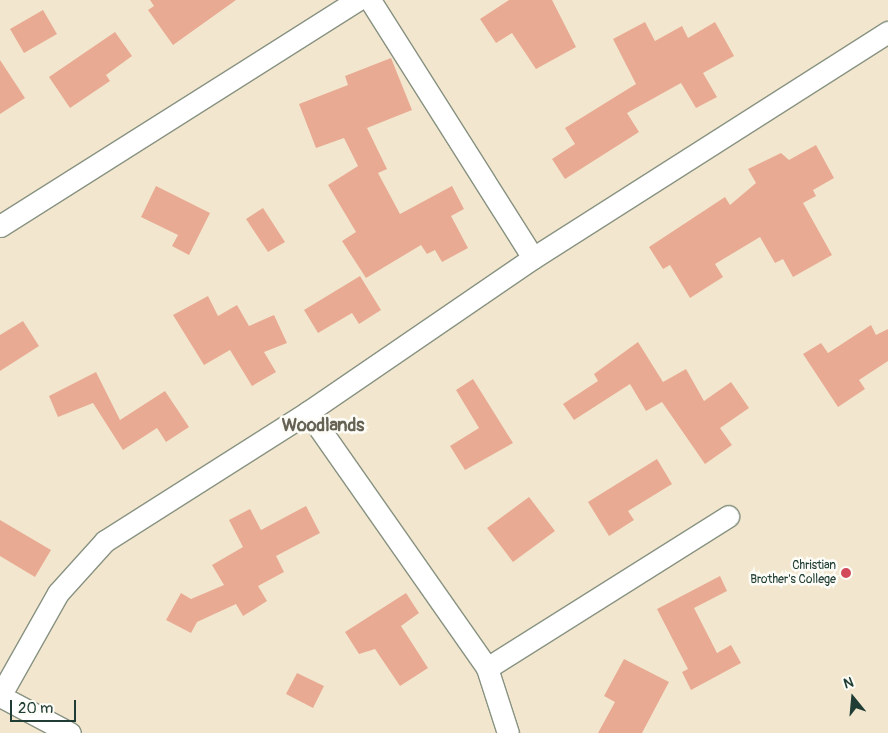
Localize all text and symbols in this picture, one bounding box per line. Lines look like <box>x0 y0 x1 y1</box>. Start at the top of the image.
district label: Woodlands <box>282 415 364 437</box>
place label: Christian Brother's College <box>750 559 836 587</box>
marker: Christian Brother's College <box>840 567 852 579</box>
north arrow <box>828 673 878 723</box>
text: N <box>841 674 855 693</box>
scale bar <box>12 690 79 722</box>
text: 20 m <box>18 699 53 718</box>

